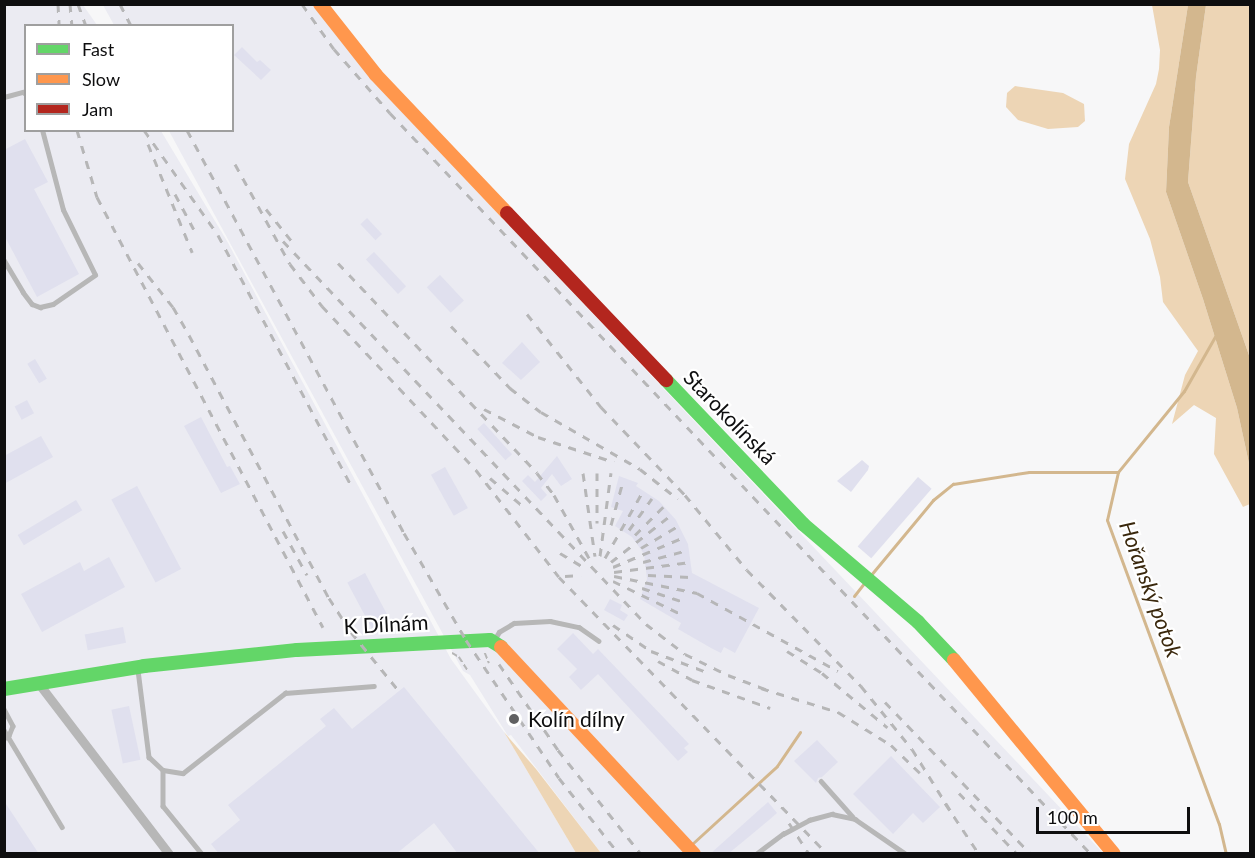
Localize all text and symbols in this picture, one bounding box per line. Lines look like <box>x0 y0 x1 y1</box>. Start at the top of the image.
legend <box>24 24 234 132</box>
text: Fast <box>82 38 114 60</box>
text: Slow <box>82 68 120 90</box>
text: Jam <box>82 98 113 120</box>
street label: Starokolínská <box>679 364 781 470</box>
water label: Hořanský potok <box>1114 517 1188 661</box>
street label: K Dílnám <box>343 609 429 639</box>
place label: Kolín dílny <box>528 706 625 732</box>
marker: Kolín dílny <box>505 710 523 728</box>
scale bar <box>1039 795 1194 833</box>
text: 100 m <box>1047 806 1098 828</box>

